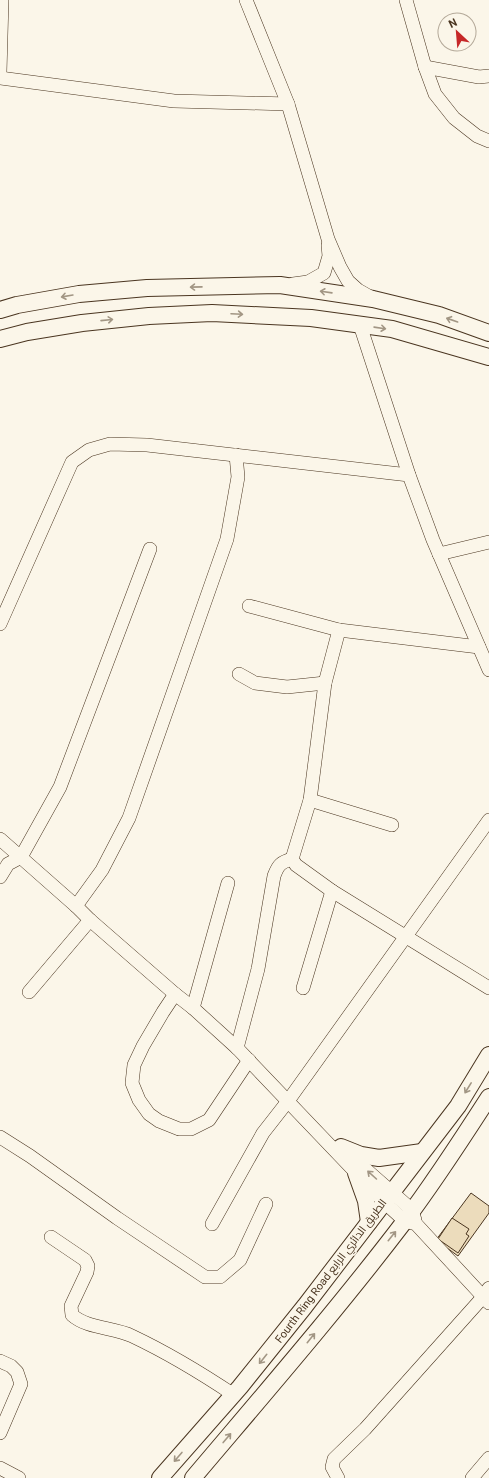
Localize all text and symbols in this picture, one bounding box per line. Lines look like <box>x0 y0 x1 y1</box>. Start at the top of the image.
north arrow <box>437 12 477 52</box>
text: N <box>446 16 459 31</box>
one-way arrow <box>190 283 203 291</box>
one-way arrow <box>320 288 333 296</box>
one-way arrow <box>60 292 73 300</box>
one-way arrow <box>230 311 243 318</box>
one-way arrow <box>100 316 113 324</box>
one-way arrow <box>446 316 459 323</box>
one-way arrow <box>373 324 386 332</box>
one-way arrow <box>464 1082 472 1094</box>
one-way arrow <box>367 1170 377 1180</box>
street label: Fourth Ring Road الطريق الدائري الرابع <box>273 1196 391 1347</box>
one-way arrow <box>388 1231 396 1242</box>
one-way arrow <box>306 1332 315 1343</box>
one-way arrow <box>259 1353 267 1364</box>
one-way arrow <box>223 1432 232 1443</box>
one-way arrow <box>174 1452 183 1463</box>

